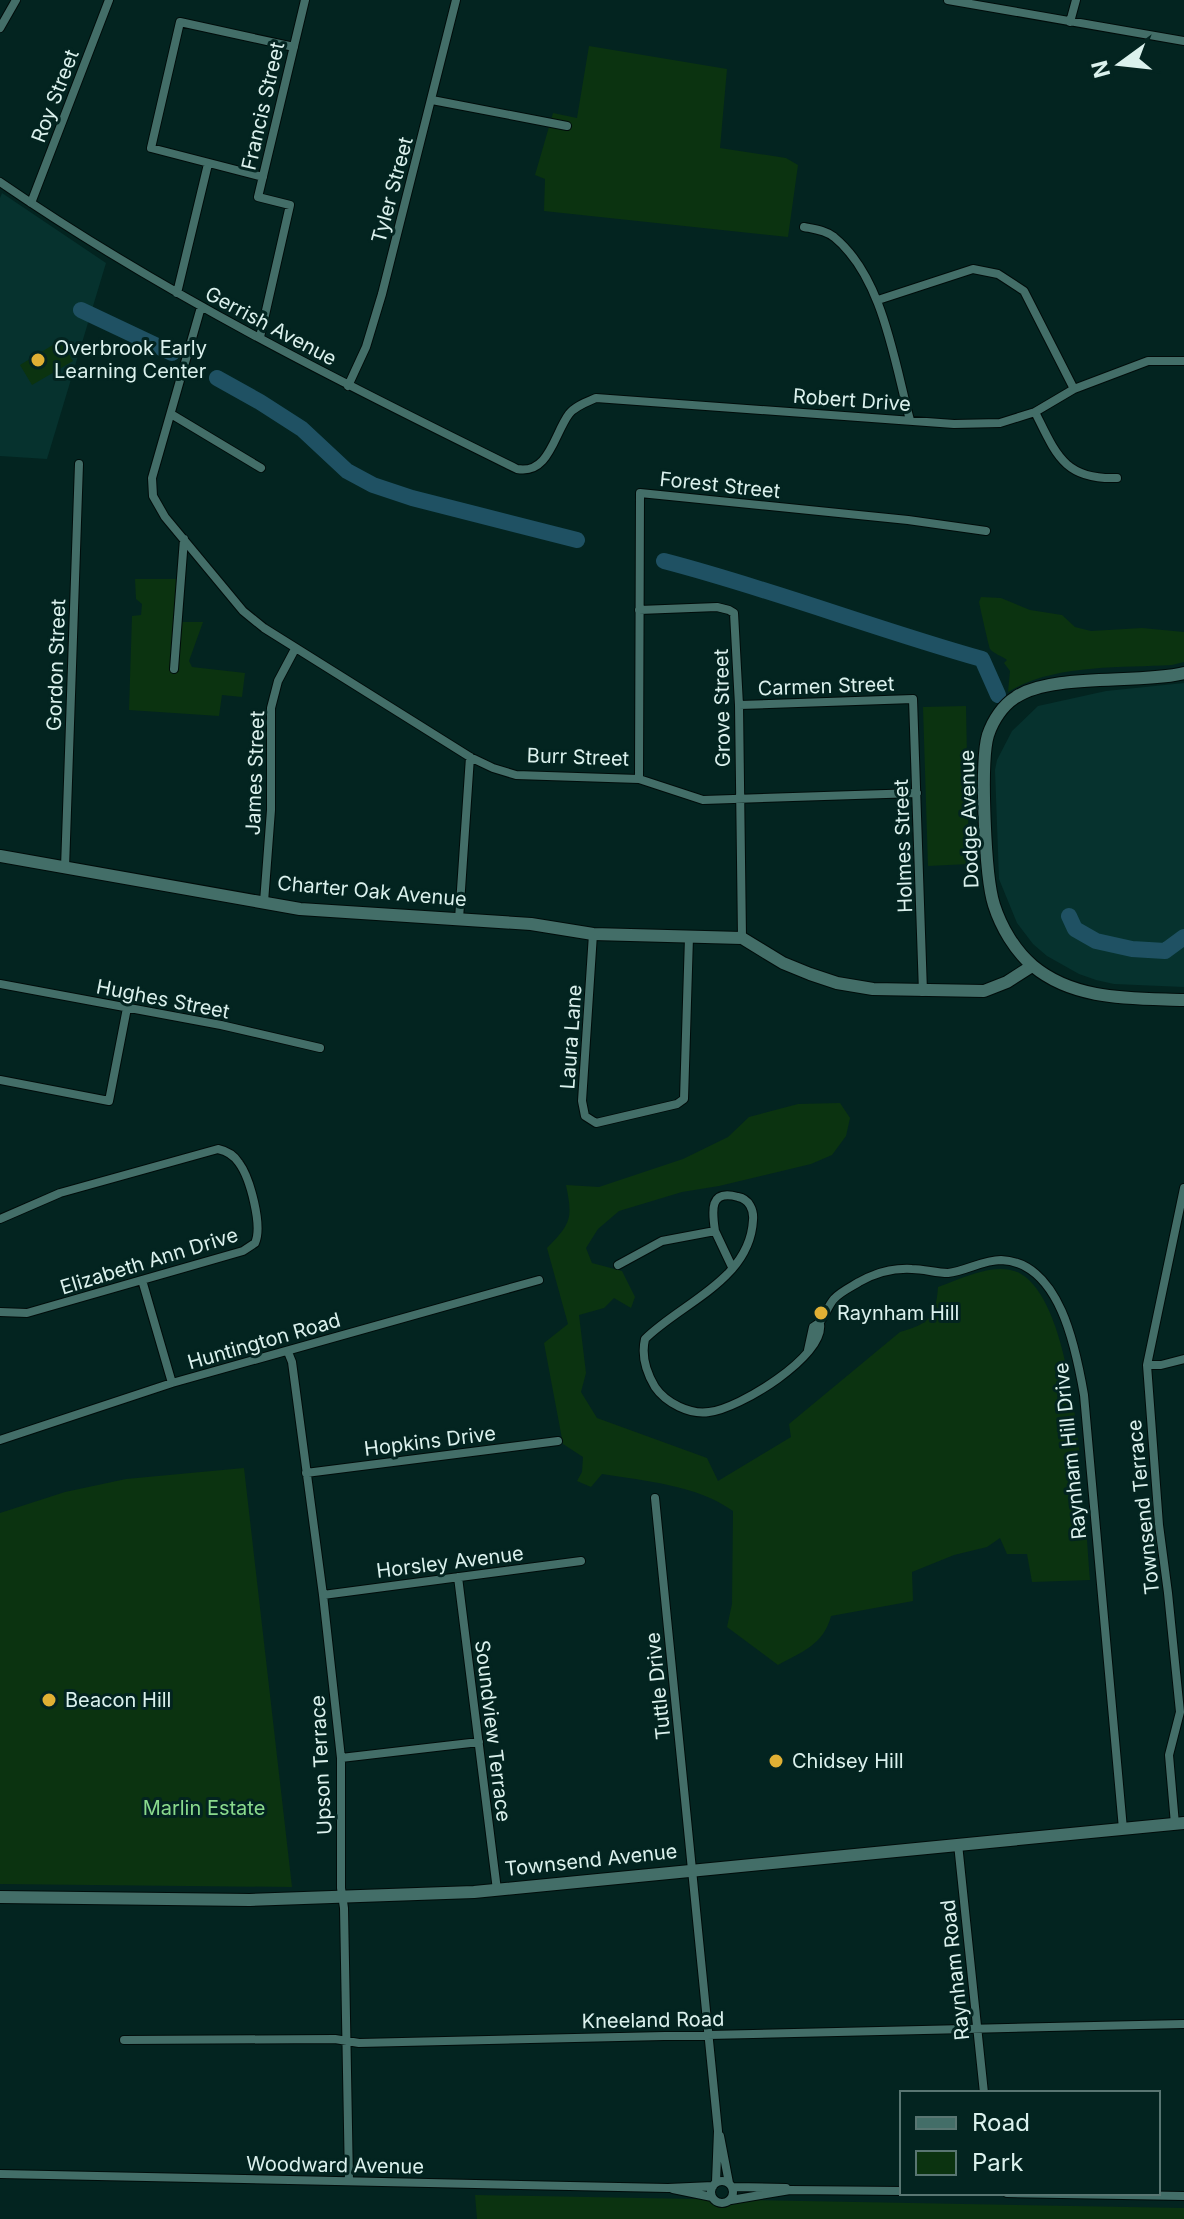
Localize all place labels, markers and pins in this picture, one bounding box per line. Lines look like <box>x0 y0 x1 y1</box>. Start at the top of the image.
place label: Overbrook Early Learning Center <box>54 336 207 383</box>
marker: Overbrook Early Learning Center <box>29 351 47 369</box>
place label: Raynham Hill <box>837 1301 959 1325</box>
marker: Raynham Hill <box>812 1304 830 1322</box>
place label: Beacon Hill <box>65 1688 171 1712</box>
marker: Beacon Hill <box>40 1691 58 1709</box>
place label: Chidsey Hill <box>792 1749 904 1773</box>
marker: Chidsey Hill <box>767 1752 785 1770</box>

